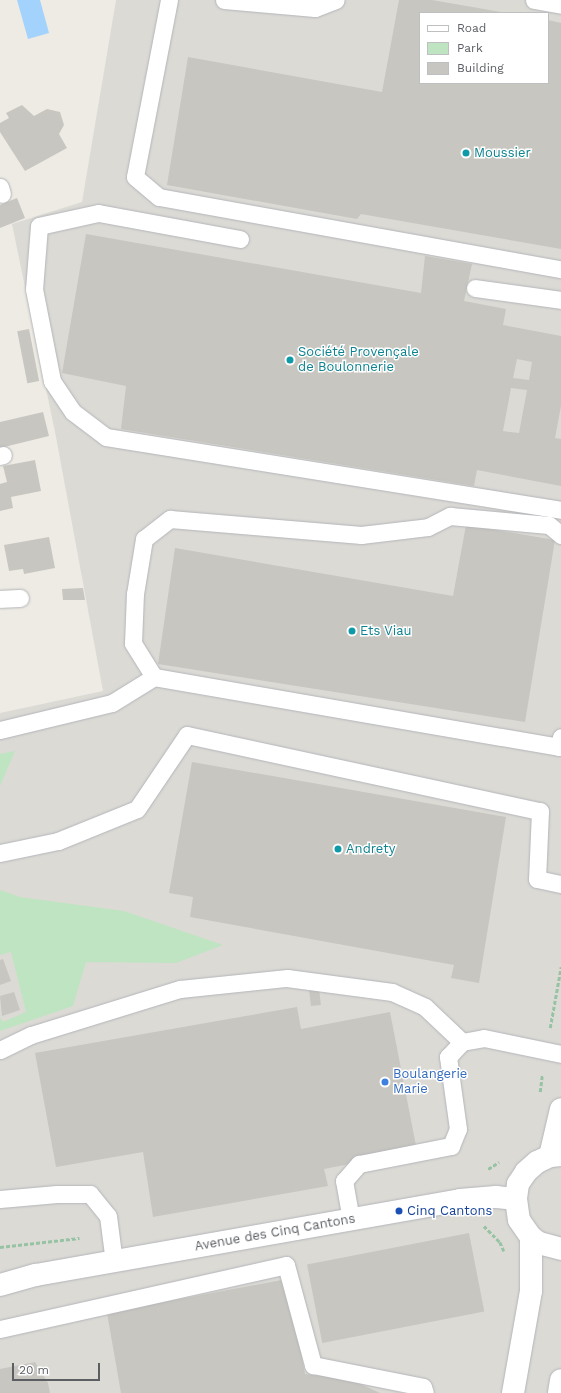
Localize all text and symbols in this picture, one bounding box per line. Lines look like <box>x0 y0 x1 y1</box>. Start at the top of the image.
legend <box>419 12 549 84</box>
text: Road <box>457 21 486 35</box>
text: Park <box>457 41 483 55</box>
text: Building <box>457 61 504 75</box>
place label: Moussier <box>474 145 531 161</box>
marker: Moussier <box>461 148 471 158</box>
place label: Société Provençale de Boulonnerie <box>298 345 419 376</box>
marker: Société Provençale de Boulonnerie <box>285 355 295 365</box>
place label: Ets Viau <box>360 623 412 639</box>
marker: Ets Viau <box>347 626 357 636</box>
place label: Andrety <box>346 841 395 857</box>
marker: Andrety <box>333 844 343 854</box>
place label: Boulangerie Marie <box>393 1067 467 1098</box>
marker: Boulangerie Marie <box>380 1077 390 1087</box>
place label: Cinq Cantons <box>407 1203 492 1219</box>
marker: Cinq Cantons <box>394 1206 404 1216</box>
street label: Avenue des Cinq Cantons <box>194 1211 356 1255</box>
scale bar <box>14 1355 102 1381</box>
text: 20 m <box>19 1363 49 1377</box>

